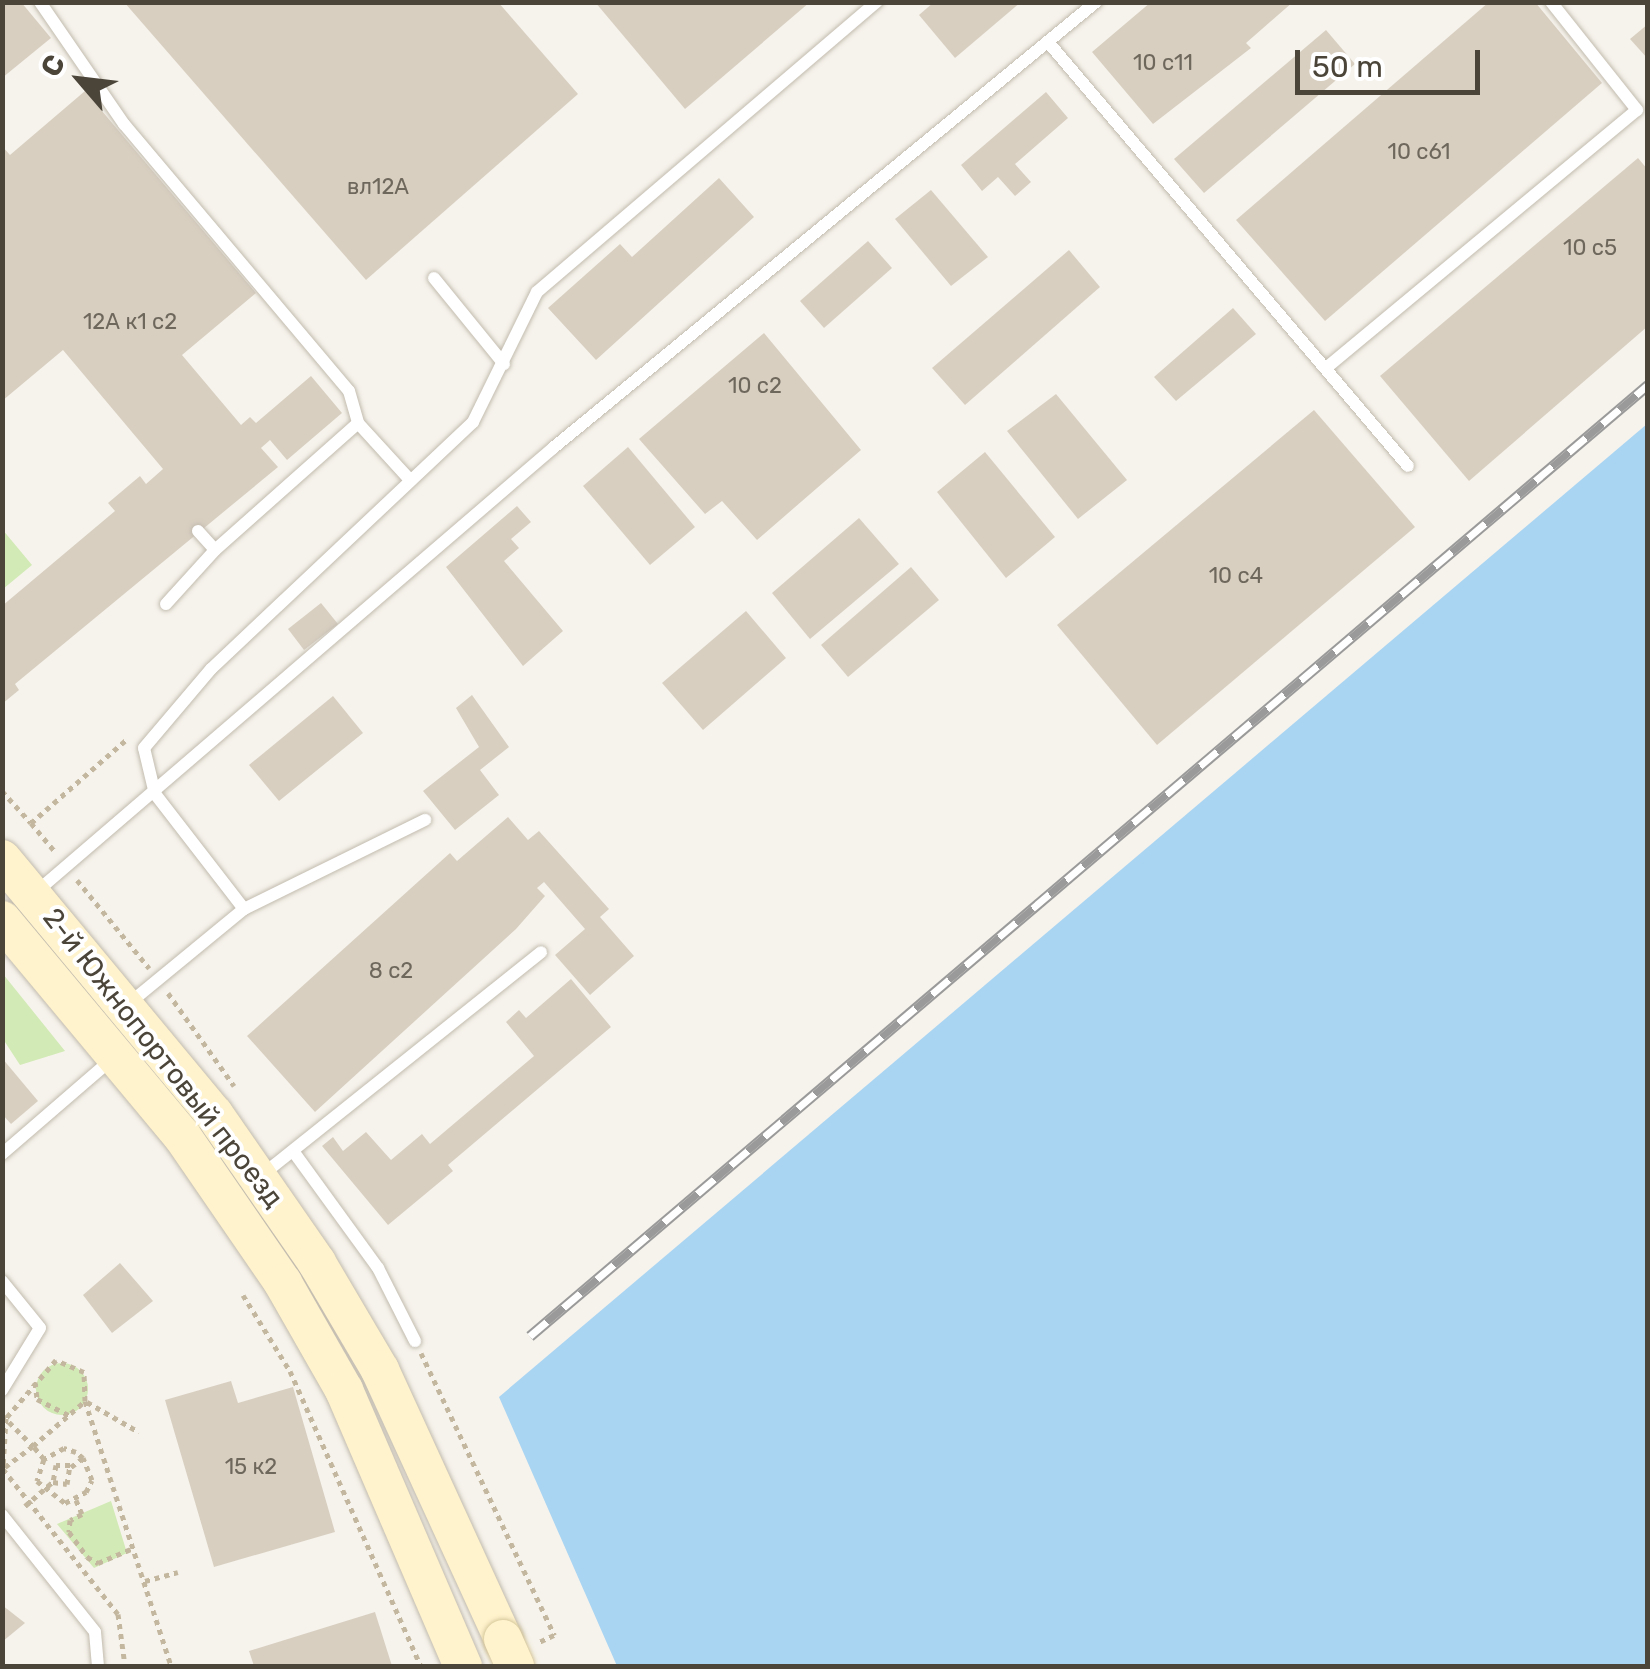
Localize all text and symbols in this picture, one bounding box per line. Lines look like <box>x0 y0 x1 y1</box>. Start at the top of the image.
north arrow <box>30 30 130 130</box>
scale bar <box>1300 30 1485 92</box>
text: С <box>34 49 72 82</box>
text: 50 m <box>1312 49 1383 85</box>
house number: 10 с11 <box>1133 50 1193 76</box>
house number: 10 с61 <box>1387 139 1451 165</box>
house number: вл12А <box>347 174 409 200</box>
house number: 10 с5 <box>1563 235 1617 261</box>
house number: 12А к1 с2 <box>83 309 177 335</box>
house number: 10 с2 <box>728 373 782 399</box>
house number: 10 с4 <box>1209 563 1263 589</box>
street label: 2-й Южнопортовый проезд <box>36 902 290 1214</box>
house number: 8 с2 <box>369 958 413 984</box>
house number: 15 к2 <box>225 1454 277 1480</box>

